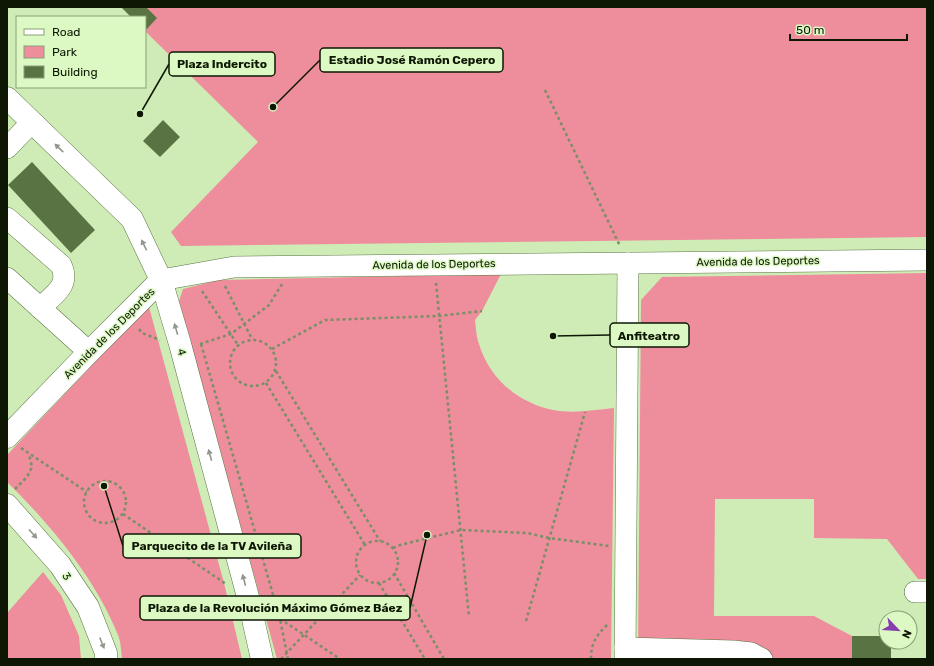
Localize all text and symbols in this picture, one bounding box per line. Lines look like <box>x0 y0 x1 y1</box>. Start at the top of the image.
legend <box>16 16 146 88</box>
scale bar <box>790 16 907 42</box>
text: 50 m <box>796 23 824 37</box>
text: Road <box>52 25 80 39</box>
text: Park <box>52 45 78 59</box>
callout: Estadio José Ramón Cepero <box>320 48 503 72</box>
callout: Plaza Indercito <box>169 52 275 76</box>
text: Estadio José Ramón Cepero <box>329 53 495 67</box>
text: Plaza Indercito <box>177 57 267 71</box>
text: Building <box>52 65 98 79</box>
one-way arrow <box>54 143 64 153</box>
one-way arrow <box>141 239 147 250</box>
street label: Avenida de los Deportes <box>696 254 820 269</box>
street label: Avenida de los Deportes <box>372 257 496 272</box>
street label: Avenida de los Deportes <box>61 285 158 382</box>
one-way arrow <box>173 323 179 335</box>
callout: Anfiteatro <box>610 323 689 347</box>
text: Anfiteatro <box>618 329 680 343</box>
street label: 4 <box>174 347 189 357</box>
one-way arrow <box>207 448 213 460</box>
one-way arrow <box>28 530 37 539</box>
callout: Parquecito de la TV Avileña <box>123 534 301 558</box>
text: Parquecito de la TV Avileña <box>132 539 292 553</box>
street label: 3 <box>59 570 74 583</box>
one-way arrow <box>240 574 246 586</box>
callout: Plaza de la Revolución Máximo Gómez Báez <box>140 596 410 620</box>
text: Plaza de la Revolución Máximo Gómez Báez <box>148 601 403 615</box>
north arrow <box>878 610 918 650</box>
text: N <box>899 628 914 640</box>
one-way arrow <box>99 637 105 649</box>

